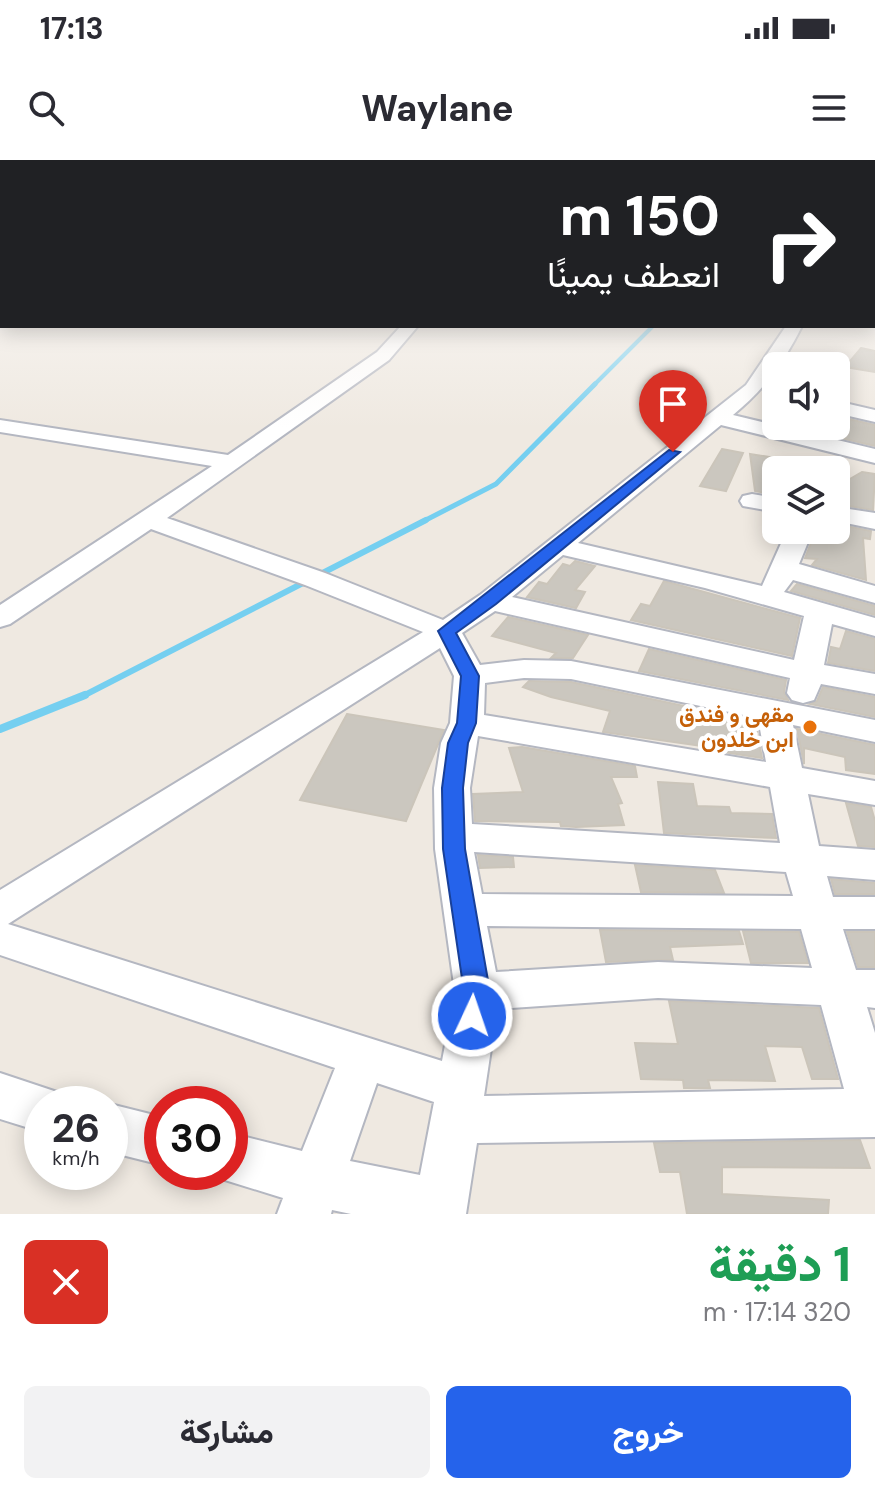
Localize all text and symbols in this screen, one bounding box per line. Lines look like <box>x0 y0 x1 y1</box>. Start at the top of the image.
text: 17:13 <box>40 9 104 48</box>
text: Waylane <box>361 85 514 132</box>
icon: search <box>24 86 68 130</box>
icon: menu <box>807 86 851 130</box>
text: 150 m <box>559 179 720 252</box>
icon: right <box>748 192 852 296</box>
text: انعطف يمينًا <box>547 251 720 298</box>
map controls <box>762 352 850 544</box>
button: sound <box>762 352 850 440</box>
pin <box>639 370 707 452</box>
icon: arrive <box>651 382 695 426</box>
button: layers <box>762 456 850 544</box>
place label: مقهى و فندق ابن خلدون <box>679 700 794 754</box>
marker: مقهى و فندق ابن خلدون <box>801 718 819 736</box>
position arrow <box>430 974 514 1058</box>
speed limit sign: 30 <box>144 1086 248 1190</box>
text: 26 <box>52 1102 100 1154</box>
text: km/h <box>52 1145 100 1171</box>
text: 1 دقيقة <box>708 1233 851 1296</box>
button: close <box>24 1240 108 1324</box>
text: 320 m · 17:14 <box>703 1295 851 1329</box>
button: مشاركة <box>24 1386 430 1478</box>
button: خروج <box>446 1386 851 1478</box>

